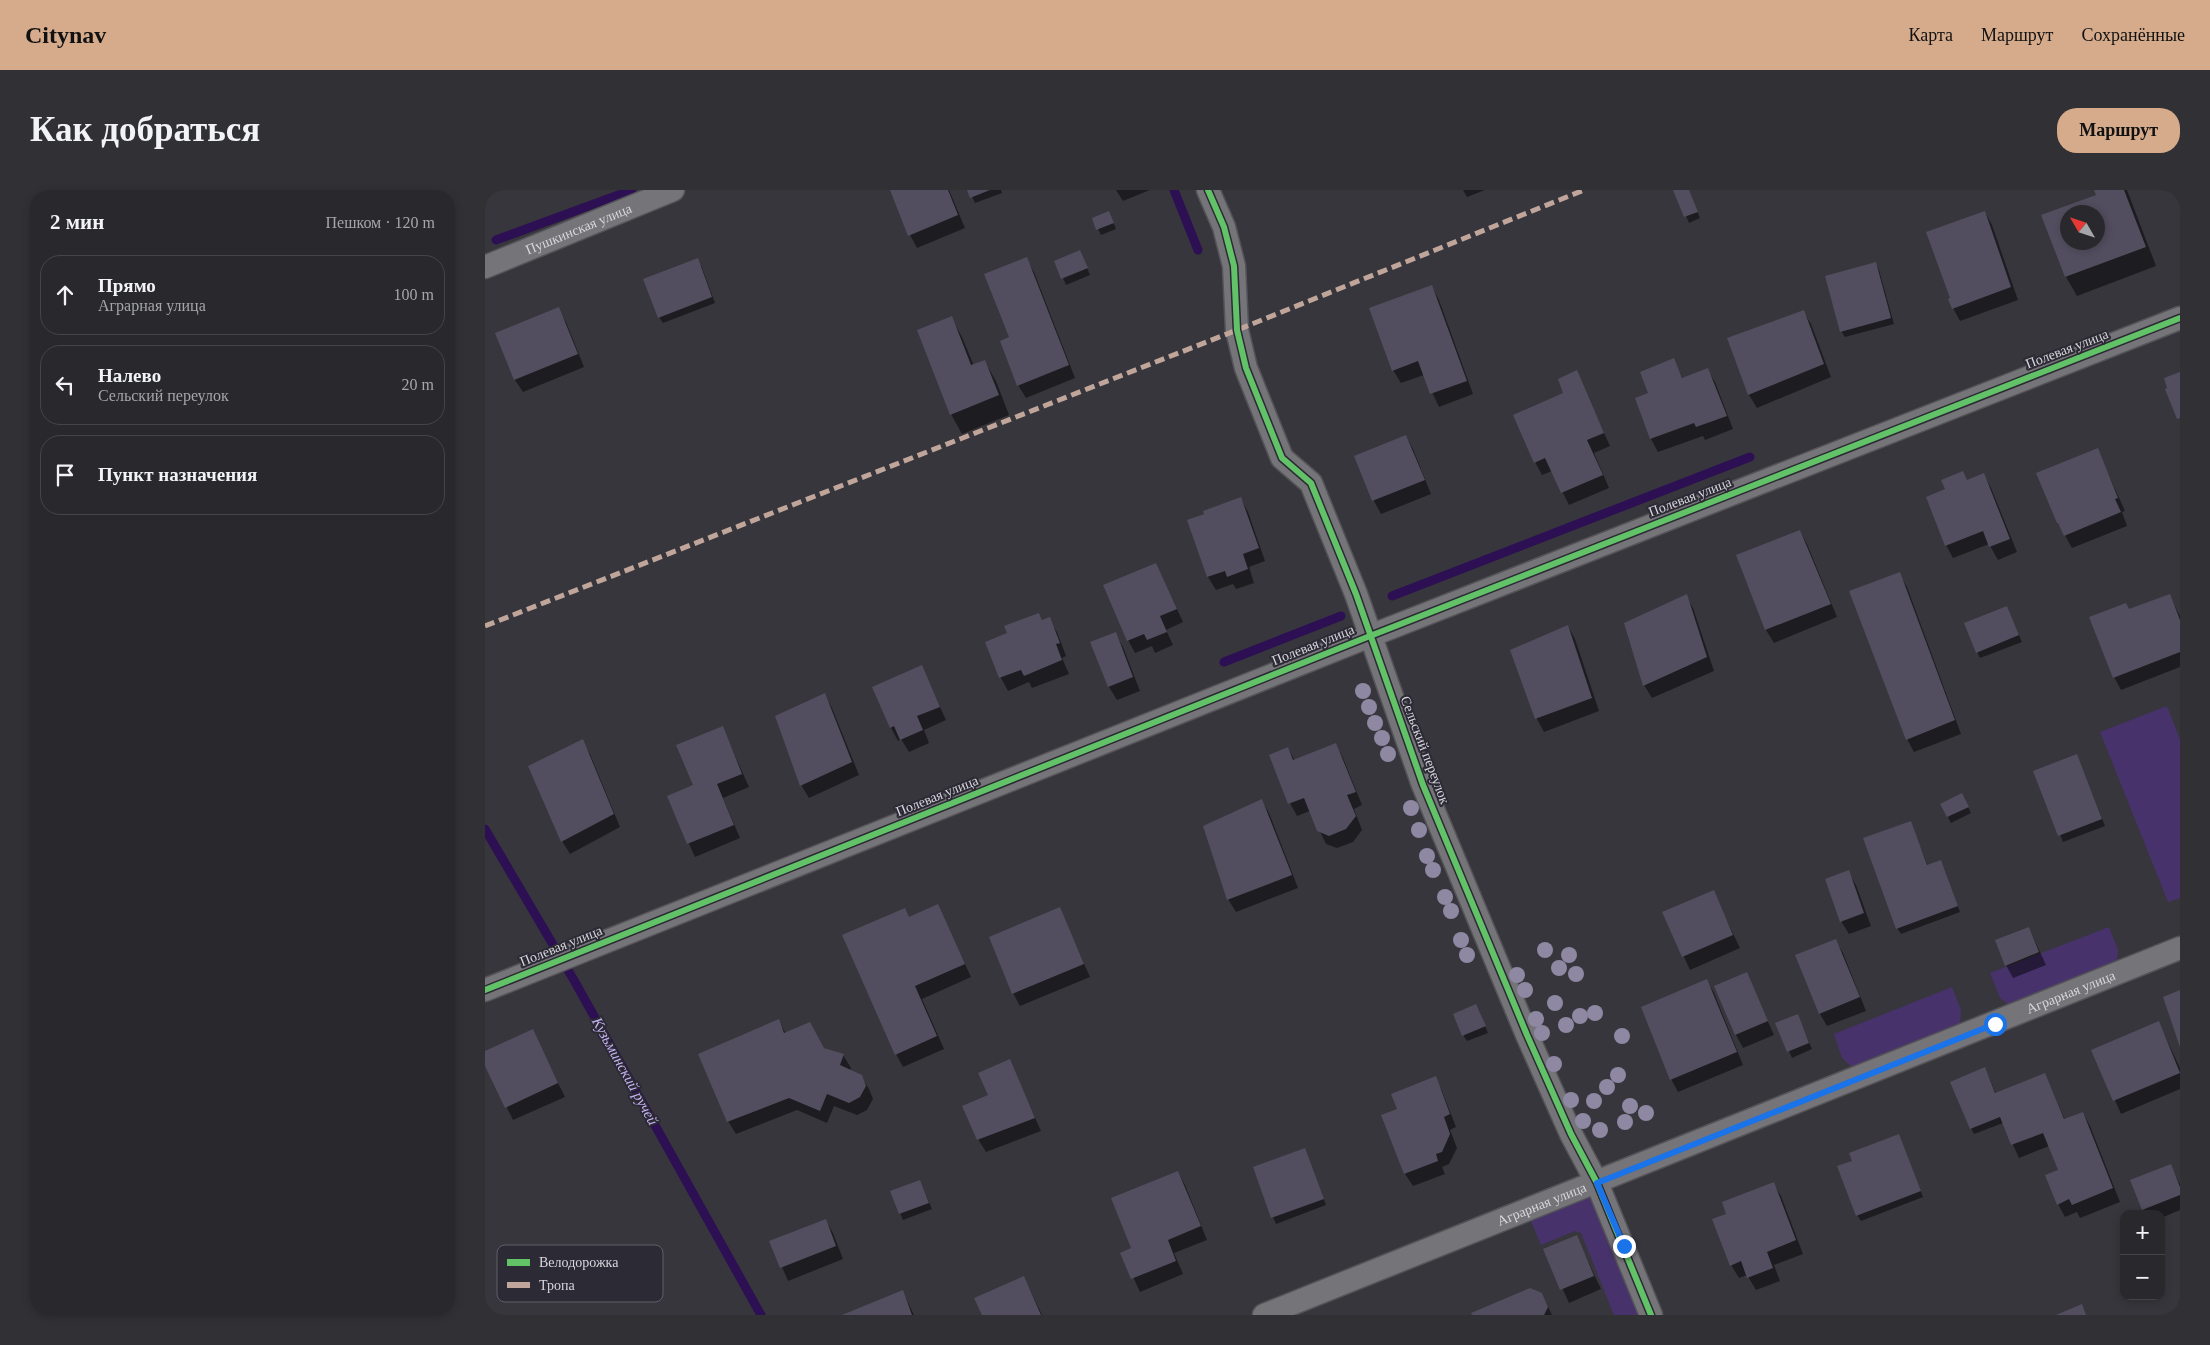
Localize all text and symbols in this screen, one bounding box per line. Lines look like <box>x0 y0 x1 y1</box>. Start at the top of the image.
text: Citynav <box>25 22 106 48</box>
text: Карта <box>1908 25 1953 45</box>
text: Маршрут <box>1981 25 2053 45</box>
text: Сохранённые <box>2081 25 2185 45</box>
button: Маршрут <box>2057 108 2180 153</box>
text: Как добраться <box>30 110 260 149</box>
street label: Пушкинская улица <box>523 200 634 257</box>
north arrow <box>2060 205 2105 250</box>
text: 2 мин <box>50 210 104 234</box>
text: Пешком · 120 m <box>325 214 435 231</box>
text: Прямо <box>98 275 156 296</box>
icon: ahead <box>51 281 79 309</box>
text: 100 m <box>394 286 434 303</box>
text: Аграрная улица <box>98 297 206 314</box>
street label: Полевая улица <box>2024 326 2111 372</box>
text: Налево <box>98 365 161 386</box>
icon: left <box>51 371 79 399</box>
text: 20 m <box>402 376 434 393</box>
text: Сельский переулок <box>98 387 229 404</box>
icon: arrive <box>51 461 79 489</box>
text: Пункт назначения <box>98 464 257 485</box>
street label: Полевая улица <box>1647 474 1734 520</box>
street label: Полевая улица <box>1270 621 1357 668</box>
street label: Сельский переулок <box>1398 694 1453 806</box>
street label: Полевая улица <box>894 772 981 819</box>
street label: Полевая улица <box>518 922 605 969</box>
street label: Аграрная улица <box>2024 967 2118 1016</box>
water label: Кузьминский ручей <box>588 1013 661 1128</box>
route start <box>1984 1013 2007 1036</box>
street label: Аграрная улица <box>1495 1179 1589 1228</box>
map controls <box>2120 1210 2165 1300</box>
button: + <box>2120 1210 2165 1255</box>
route end <box>1613 1235 1636 1258</box>
legend <box>497 1245 663 1302</box>
text: Велодорожка <box>539 1255 619 1270</box>
button: − <box>2120 1255 2165 1300</box>
text: Тропа <box>539 1278 576 1293</box>

